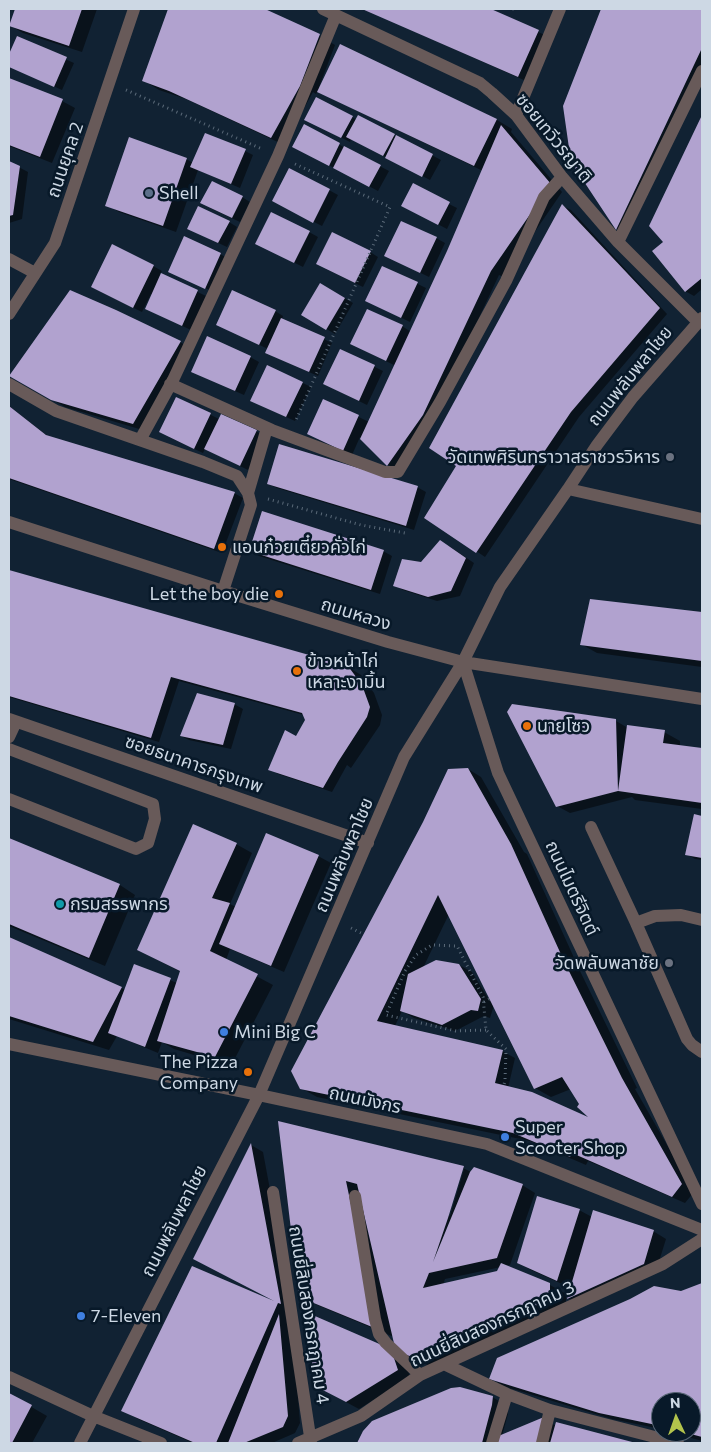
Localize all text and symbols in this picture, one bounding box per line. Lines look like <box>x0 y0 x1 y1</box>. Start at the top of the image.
street label: ซอยเทวีวรญาติ <box>511 89 597 187</box>
street label: ถนนยุคล 2 <box>42 119 88 201</box>
place label: Shell <box>159 182 199 204</box>
marker: Shell <box>143 187 155 199</box>
street label: ถนนพลับพลาไชย <box>583 322 677 430</box>
place label: วัดเทพศิรินทราวาสราชวรวิหาร <box>447 446 660 468</box>
marker: วัดเทพศิรินทราวาสราชวรวิหาร <box>664 451 676 463</box>
place label: แอนก๋วยเตี๋ยวคั่วไก่ <box>232 536 366 558</box>
marker: แอนก๋วยเตี๋ยวคั่วไก่ <box>216 541 228 553</box>
place label: Let the boy die <box>150 583 269 605</box>
marker: Let the boy die <box>273 588 285 600</box>
street label: ถนนหลวง <box>318 593 394 635</box>
place label: ข้าวหน้าไก่ เหลาะงามิ้น <box>307 650 386 692</box>
marker: ข้าวหน้าไก่ เหลาะงามิ้น <box>291 665 303 677</box>
place label: นายโซว <box>537 715 590 737</box>
marker: นายโซว <box>521 720 533 732</box>
street label: ซอยธนาคารกรุงเทพ <box>122 730 266 798</box>
street label: ถนนพลับพลาไชย <box>310 794 378 916</box>
street label: ถนนไมตรีจิตต์ <box>541 837 603 939</box>
place label: กรมสรรพากร <box>70 893 168 915</box>
marker: กรมสรรพากร <box>54 898 66 910</box>
place label: วัดพลับพลาชัย <box>555 952 659 974</box>
marker: วัดพลับพลาชัย <box>663 957 675 969</box>
place label: Mini Big C <box>234 1021 316 1043</box>
marker: Mini Big C <box>218 1026 230 1038</box>
place label: The Pizza Company <box>160 1051 238 1094</box>
marker: The Pizza Company <box>242 1066 254 1078</box>
street label: ถนนมังกร <box>327 1082 403 1118</box>
place label: Super Scooter Shop <box>515 1116 625 1158</box>
marker: Super Scooter Shop <box>499 1131 511 1143</box>
street label: ถนนพลับพลาไชย <box>137 1162 211 1280</box>
street label: ถนนยี่สิบสองกรกฎาคม 4 <box>284 1224 334 1406</box>
street label: ถนนยี่สิบสองกรกฎาคม 3 <box>406 1276 578 1372</box>
place label: 7-Eleven <box>91 1305 161 1327</box>
marker: 7-Eleven <box>75 1310 87 1322</box>
north arrow <box>651 1392 701 1442</box>
text: N <box>670 1394 681 1411</box>

